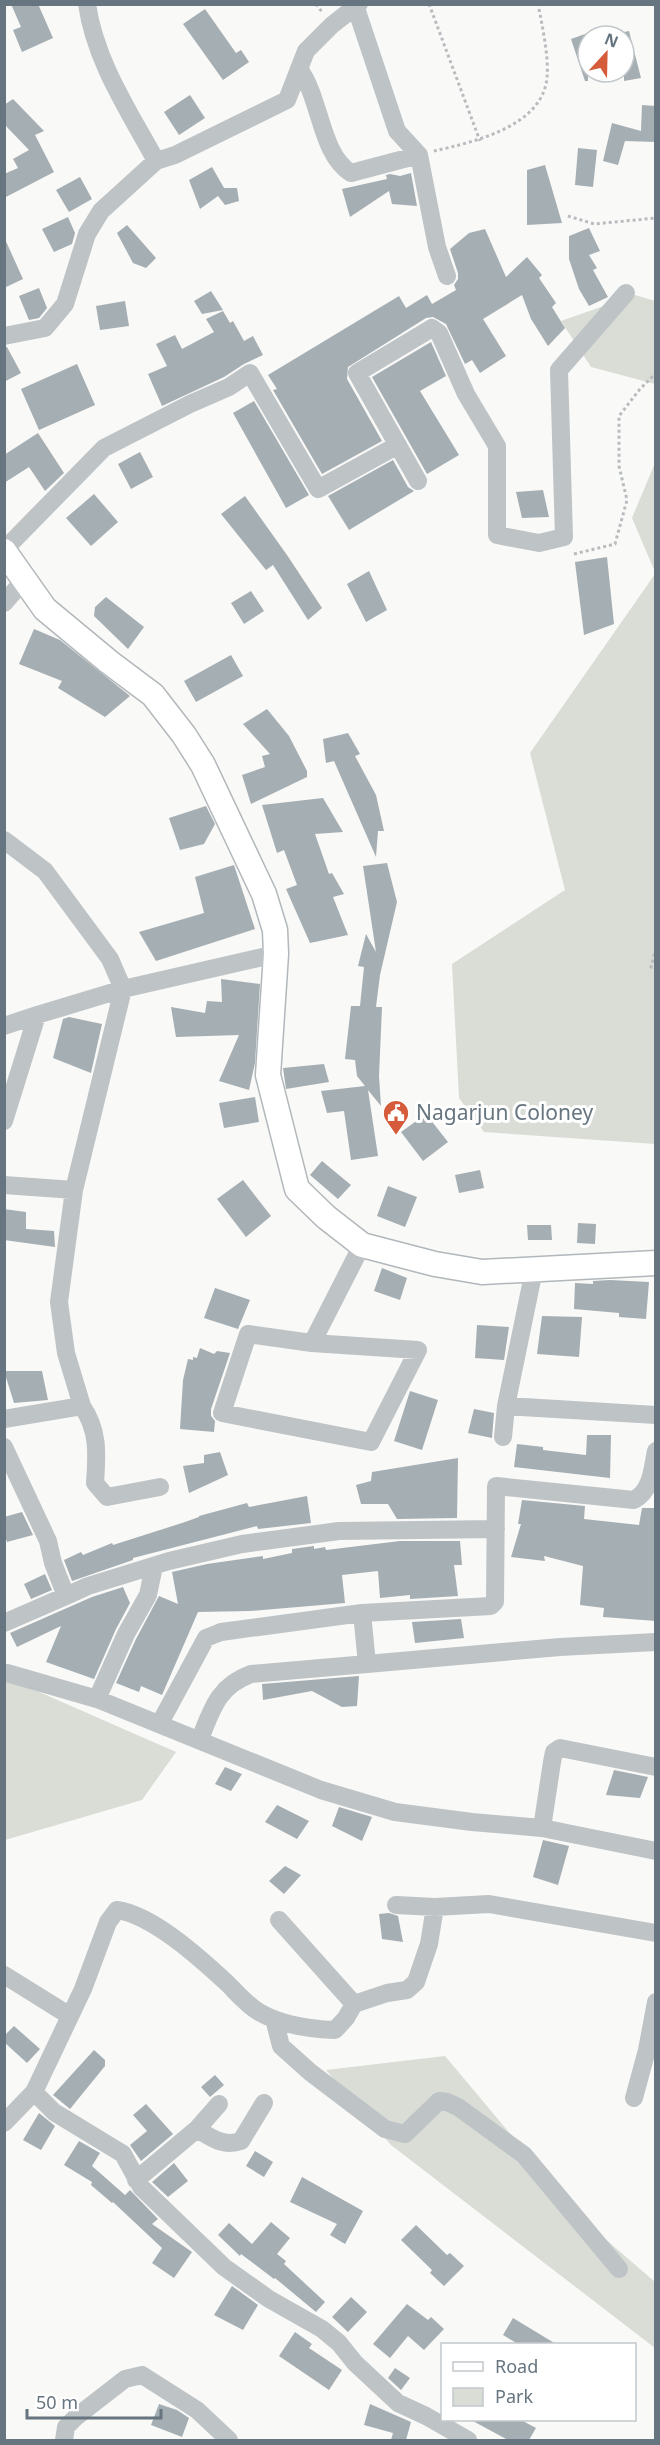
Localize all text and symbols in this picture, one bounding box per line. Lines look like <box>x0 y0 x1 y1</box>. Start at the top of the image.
north arrow <box>576 24 636 84</box>
text: N <box>601 27 622 53</box>
public building icon: Nagarjun Coloney <box>381 1098 411 1136</box>
place label: Nagarjun Coloney <box>416 1098 593 1126</box>
legend <box>441 2343 636 2421</box>
text: Road <box>495 2354 538 2378</box>
scale bar <box>27 2382 160 2420</box>
text: Park <box>495 2384 533 2408</box>
text: 50 m <box>36 2390 78 2414</box>

